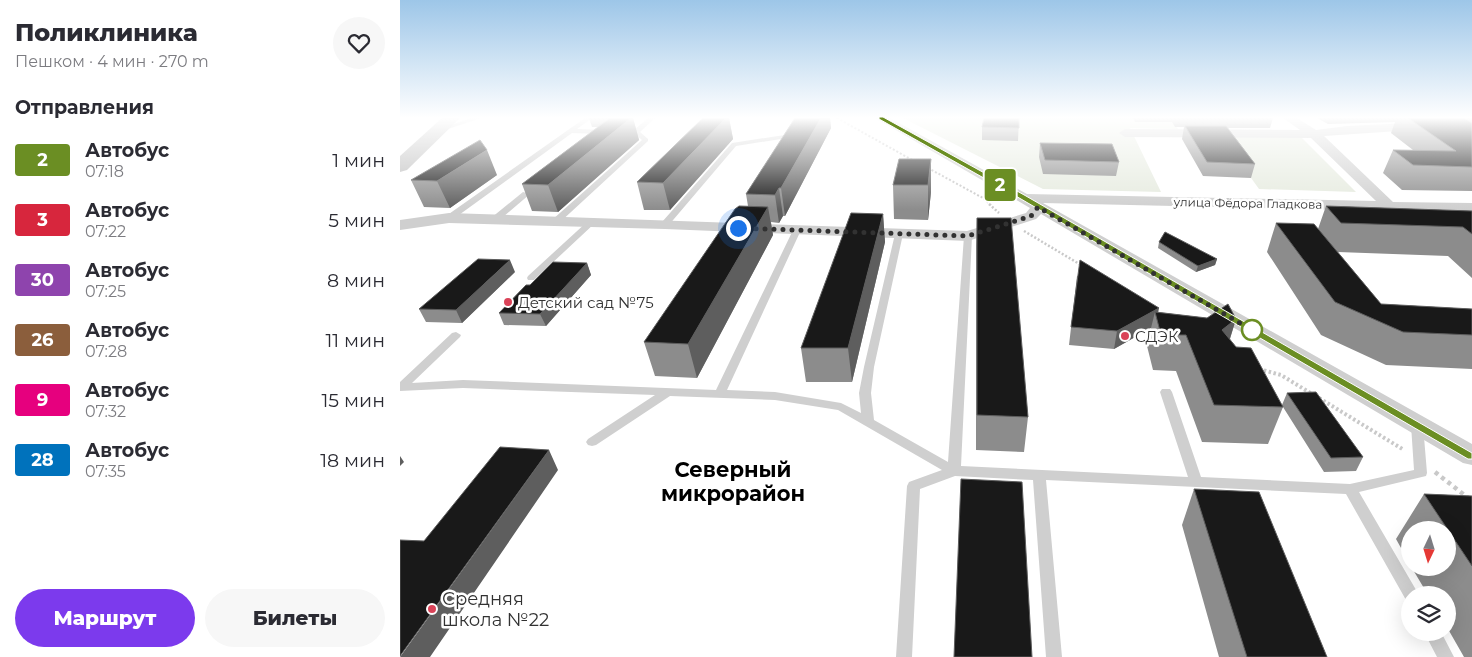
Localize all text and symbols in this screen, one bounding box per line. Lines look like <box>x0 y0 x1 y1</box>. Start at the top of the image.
button: heart <box>333 17 385 69</box>
text: Поликлиника <box>15 18 198 47</box>
text: Пешком · 4 мин · 270 m <box>15 52 209 71</box>
text: Отправления <box>15 96 154 119</box>
text: Автобус <box>85 139 169 162</box>
text: 2 <box>37 149 48 171</box>
text: 1 мин <box>332 149 385 172</box>
text: 07:18 <box>85 162 124 181</box>
line badge: 2 <box>984 169 1016 201</box>
text: 2 <box>995 174 1005 196</box>
street label: улица Фёдора Гладкова <box>1173 194 1322 212</box>
text: Автобус <box>85 199 169 222</box>
text: 3 <box>37 209 48 231</box>
text: 5 мин <box>328 209 385 232</box>
your location <box>726 216 751 241</box>
text: 07:22 <box>85 222 126 241</box>
text: Автобус <box>85 259 169 282</box>
text: 30 <box>31 269 54 291</box>
text: 8 мин <box>327 269 385 292</box>
text: 07:25 <box>85 282 126 301</box>
place label: Детский сад №75 <box>518 293 654 312</box>
marker: Детский сад №75 <box>502 296 514 308</box>
text: Автобус <box>85 319 169 342</box>
unlabelled marker <box>1241 319 1263 341</box>
place label: СДЭК <box>1135 327 1179 346</box>
text: 26 <box>31 329 54 351</box>
text: 11 мин <box>325 329 385 352</box>
marker: СДЭК <box>1119 330 1131 342</box>
text: 07:28 <box>85 342 127 361</box>
text: Автобус <box>85 379 169 402</box>
text: 9 <box>37 389 48 411</box>
text: 15 мин <box>322 389 385 412</box>
text: 07:32 <box>85 402 126 421</box>
text: Автобус <box>85 439 169 462</box>
text: 28 <box>31 449 54 471</box>
text: 18 мин <box>320 449 385 472</box>
district label: Северный микрорайон <box>661 457 805 506</box>
text: 07:35 <box>85 462 126 481</box>
north arrow <box>1401 521 1456 576</box>
map controls <box>1401 521 1456 641</box>
button: layers <box>1401 586 1456 641</box>
place label: Средняя школа №22 <box>442 588 549 631</box>
button: Маршрут <box>15 589 195 647</box>
button: Билеты <box>205 589 385 647</box>
marker: Средняя школа №22 <box>426 603 438 615</box>

